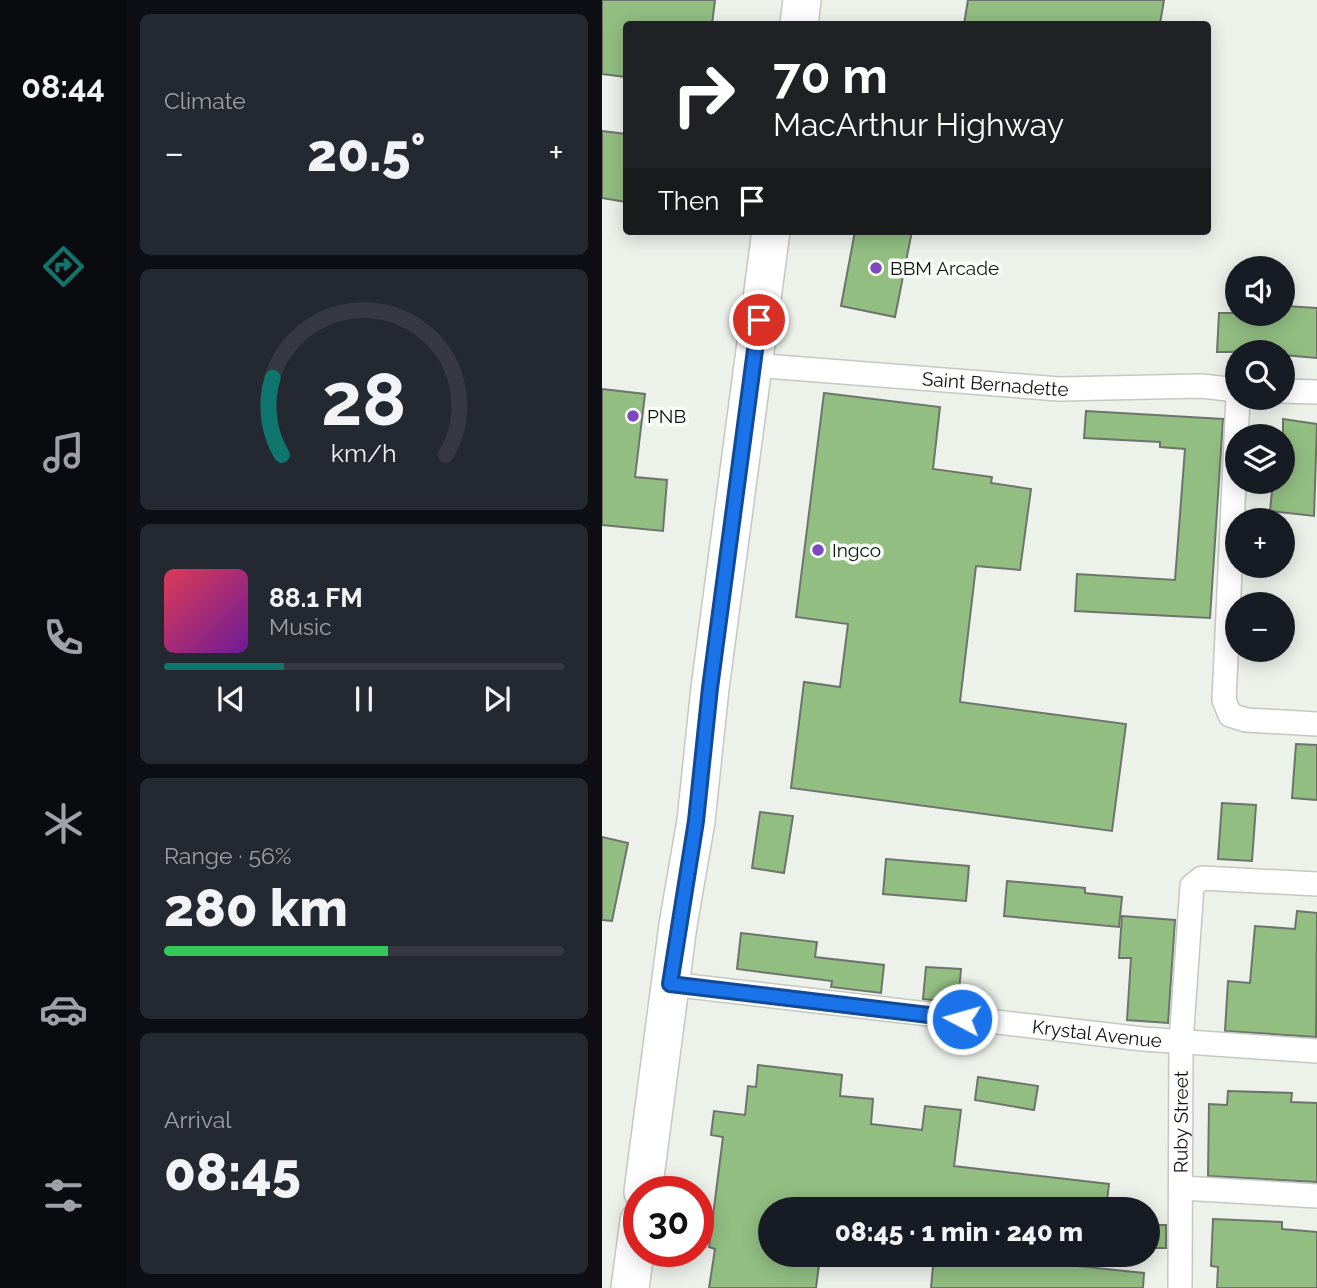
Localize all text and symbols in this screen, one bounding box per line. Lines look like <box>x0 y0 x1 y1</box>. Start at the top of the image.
text: 70 m <box>773 47 888 104</box>
icon: right <box>658 49 749 140</box>
text: 08:44 <box>21 68 105 105</box>
text: Climate <box>164 87 246 114</box>
text: MacArthur Highway <box>773 106 1064 143</box>
text: 20.5° <box>307 122 426 183</box>
text: − <box>164 130 184 175</box>
text: + <box>548 130 564 175</box>
icon: arrive <box>733 182 771 220</box>
text: Then <box>658 186 719 216</box>
icon: directions <box>39 242 88 291</box>
map controls <box>1225 256 1295 662</box>
button: sound <box>1225 256 1295 326</box>
place label: BBM Arcade <box>890 257 999 279</box>
marker: BBM Arcade <box>868 260 884 276</box>
pin <box>729 290 789 350</box>
icon: arrive <box>740 301 778 339</box>
button: search <box>1225 340 1295 410</box>
text: 28 <box>321 358 407 443</box>
street label: Saint Bernadette <box>921 367 1069 400</box>
place label: PNB <box>647 405 686 427</box>
marker: PNB <box>625 408 641 424</box>
button: layers <box>1225 424 1295 494</box>
icon: music <box>39 428 88 477</box>
text: km/h <box>331 438 397 468</box>
button: + <box>1225 508 1295 578</box>
place label: Ingco <box>832 539 881 561</box>
marker: Ingco <box>810 542 826 558</box>
text: 88.1 FM <box>269 583 363 613</box>
button: − <box>1225 592 1295 662</box>
icon: phone <box>39 613 88 662</box>
text: Music <box>269 613 332 640</box>
icon: previous <box>212 680 250 718</box>
icon: pause <box>345 680 383 718</box>
icon: next <box>478 680 516 718</box>
icon: climate <box>39 799 88 848</box>
text: Range · 56% <box>164 842 291 869</box>
text: 280 km <box>164 877 348 938</box>
position arrow <box>925 982 999 1056</box>
icon: car <box>39 985 88 1034</box>
street label: Krystal Avenue <box>1031 1015 1163 1051</box>
street label: Ruby Street <box>1169 1070 1192 1173</box>
text: Arrival <box>164 1106 231 1133</box>
text: 08:45 <box>164 1141 301 1202</box>
icon: filters <box>39 1171 88 1220</box>
speed limit sign: 30 <box>623 1176 714 1267</box>
text: 08:45 · 1 min · 240 m <box>835 1217 1083 1247</box>

